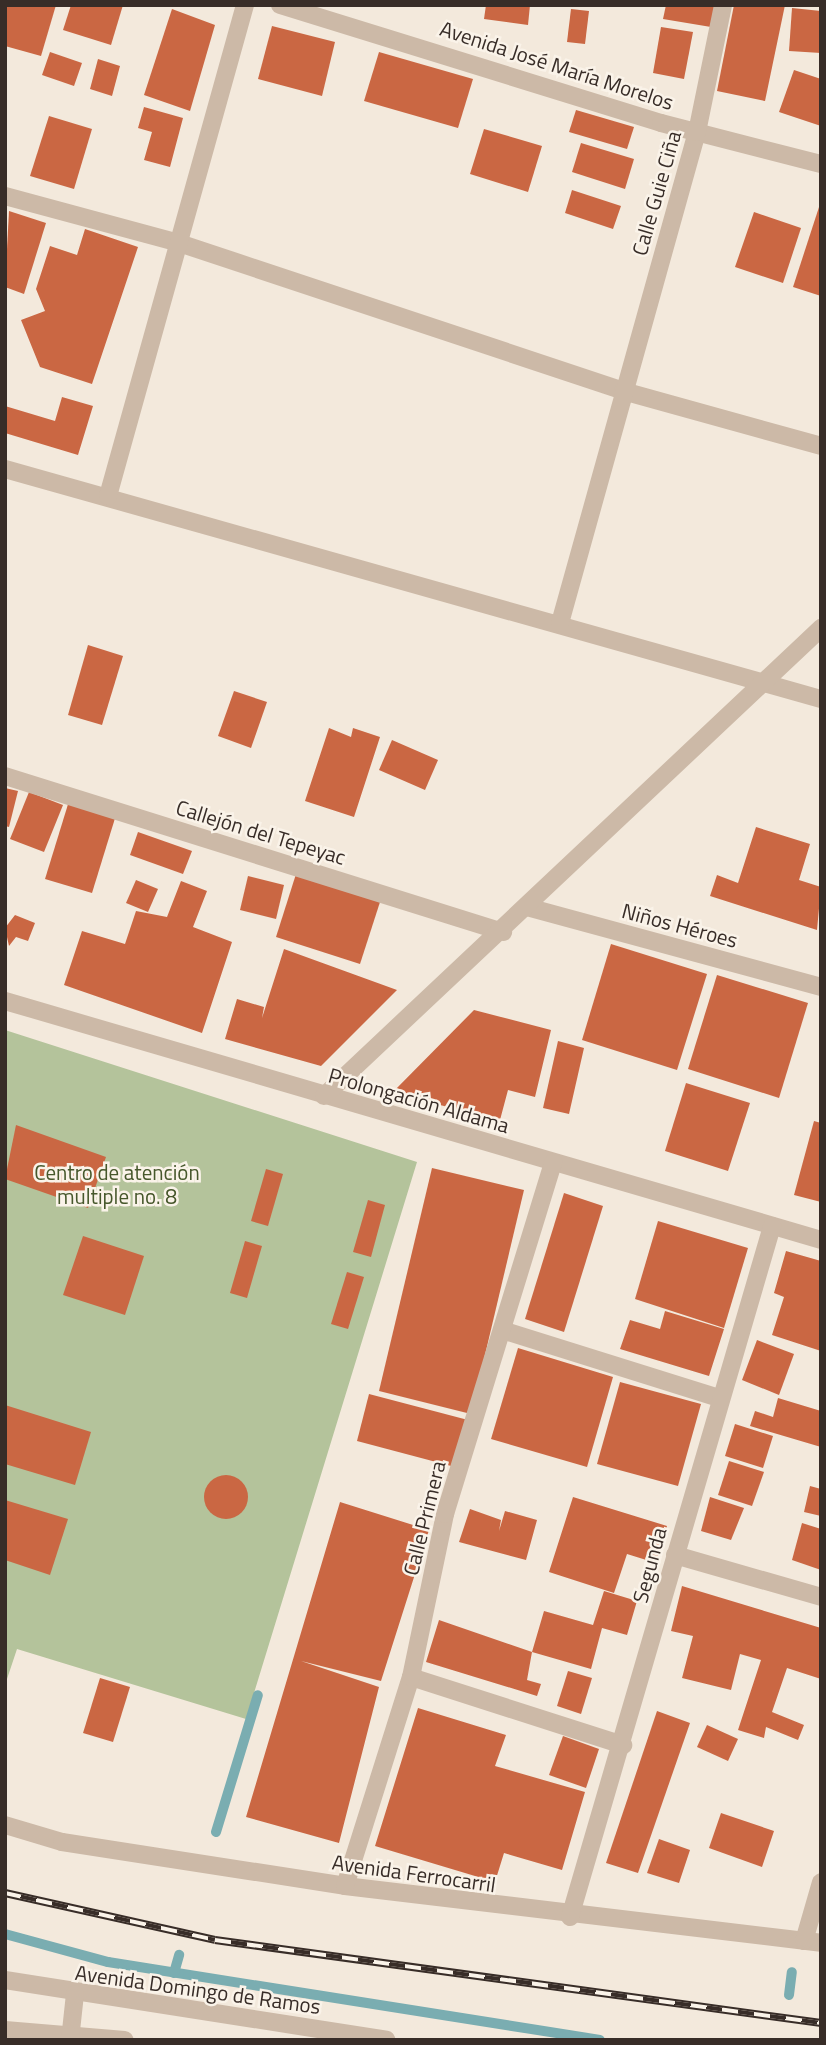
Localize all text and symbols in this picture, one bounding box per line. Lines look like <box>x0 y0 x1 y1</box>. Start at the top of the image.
street label: Avenida José María Morelos <box>437 15 677 115</box>
street label: Calle Guie Ciña <box>626 128 686 258</box>
street label: Callejón del Tepeyac <box>173 794 349 870</box>
street label: Niños Héroes <box>619 897 741 953</box>
street label: Prolongación Aldama <box>326 1062 512 1138</box>
park label: Centro de atención multiple no. 8 <box>34 1159 200 1209</box>
street label: Calle Primera <box>398 1458 450 1578</box>
street label: Segunda <box>627 1525 671 1605</box>
street label: Avenida Ferrocarril <box>330 1849 498 1897</box>
street label: Avenida Domingo de Ramos <box>74 1959 322 2019</box>

